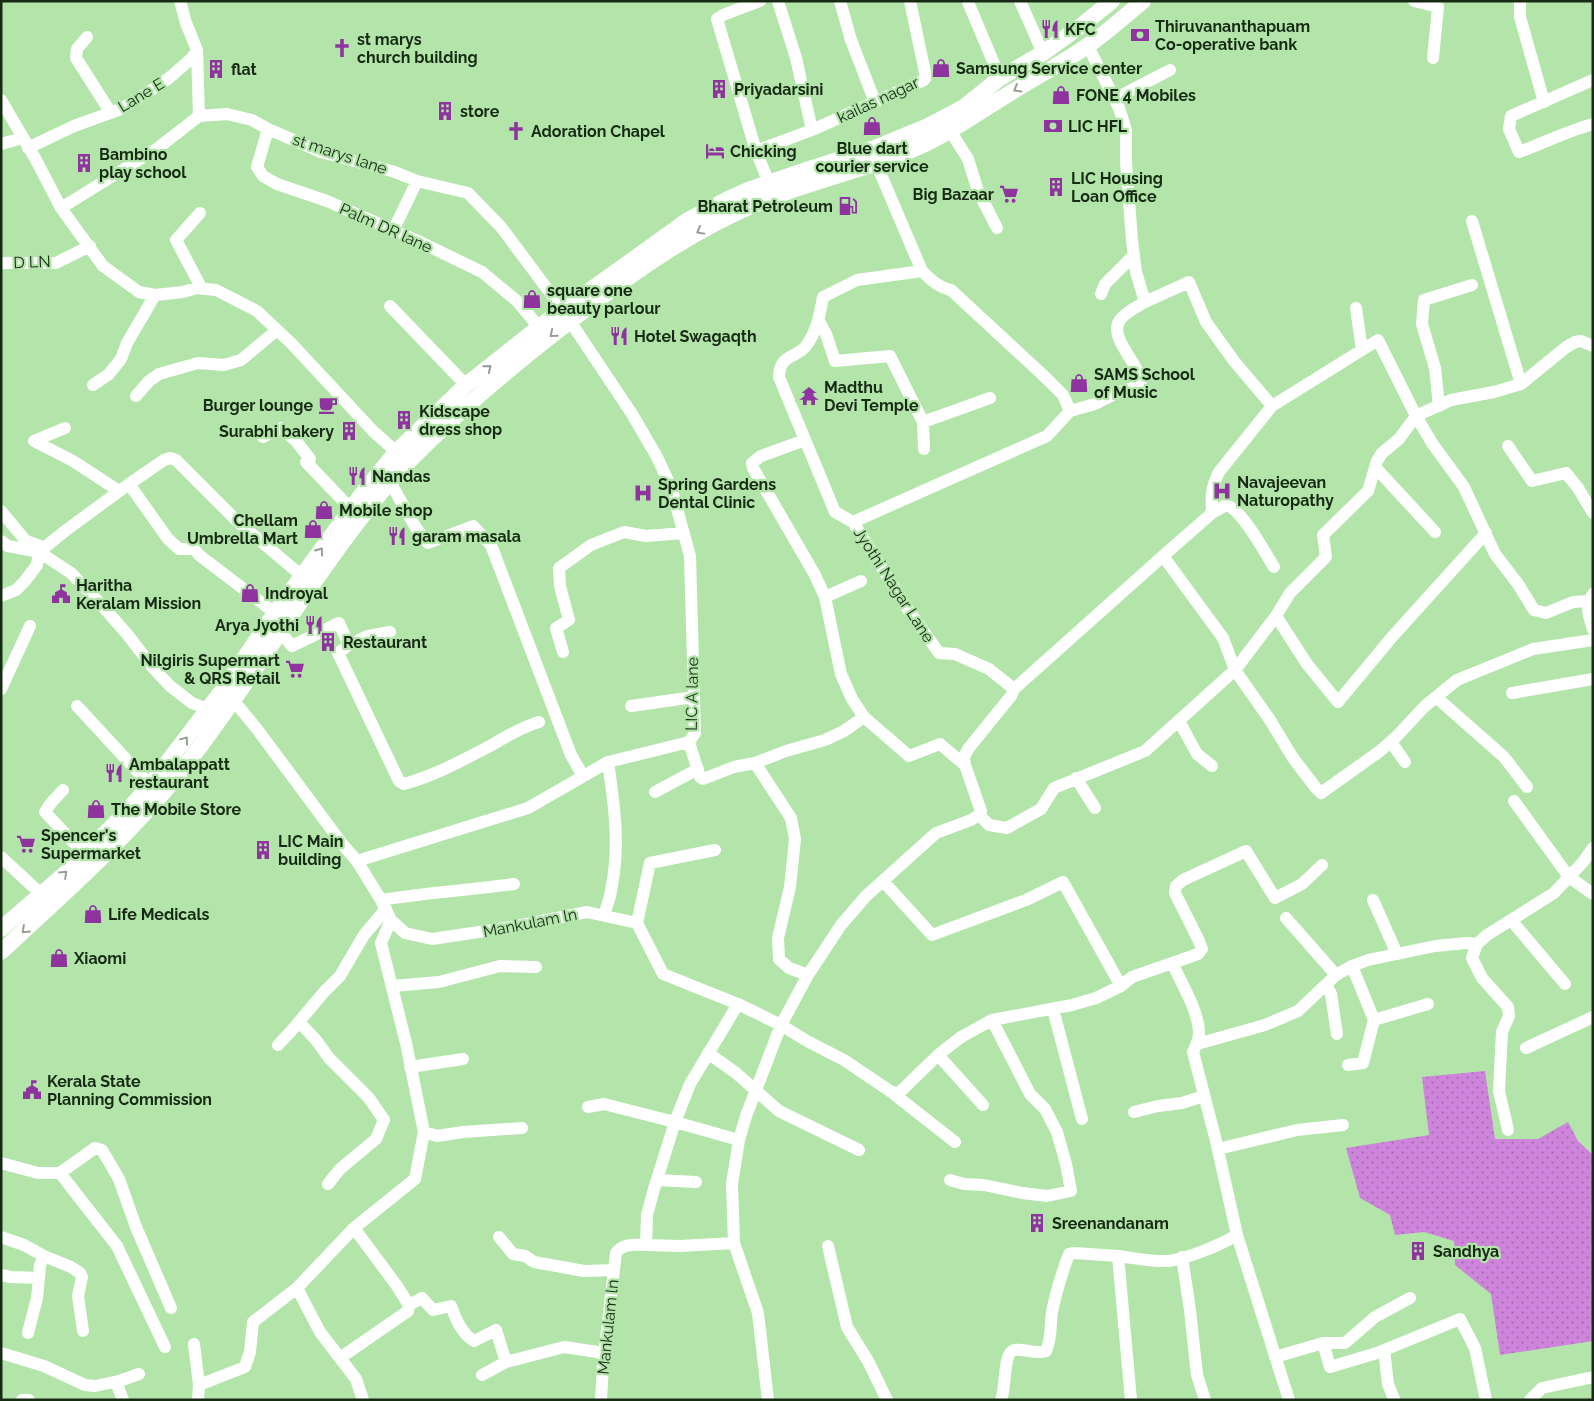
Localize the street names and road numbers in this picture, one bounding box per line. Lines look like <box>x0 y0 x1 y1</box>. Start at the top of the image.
street label: kailas nagar <box>834 73 922 127</box>
street label: Lane E <box>114 74 168 116</box>
street label: st marys lane <box>290 130 390 178</box>
street label: Palm DR lane <box>337 199 435 257</box>
street label: D LN <box>13 252 51 272</box>
street label: Jyothi Nagar Lane <box>850 524 938 646</box>
street label: LIC A lane <box>682 657 702 731</box>
street label: Mankulam ln <box>481 905 579 941</box>
street label: Mankulam ln <box>594 1279 622 1375</box>

